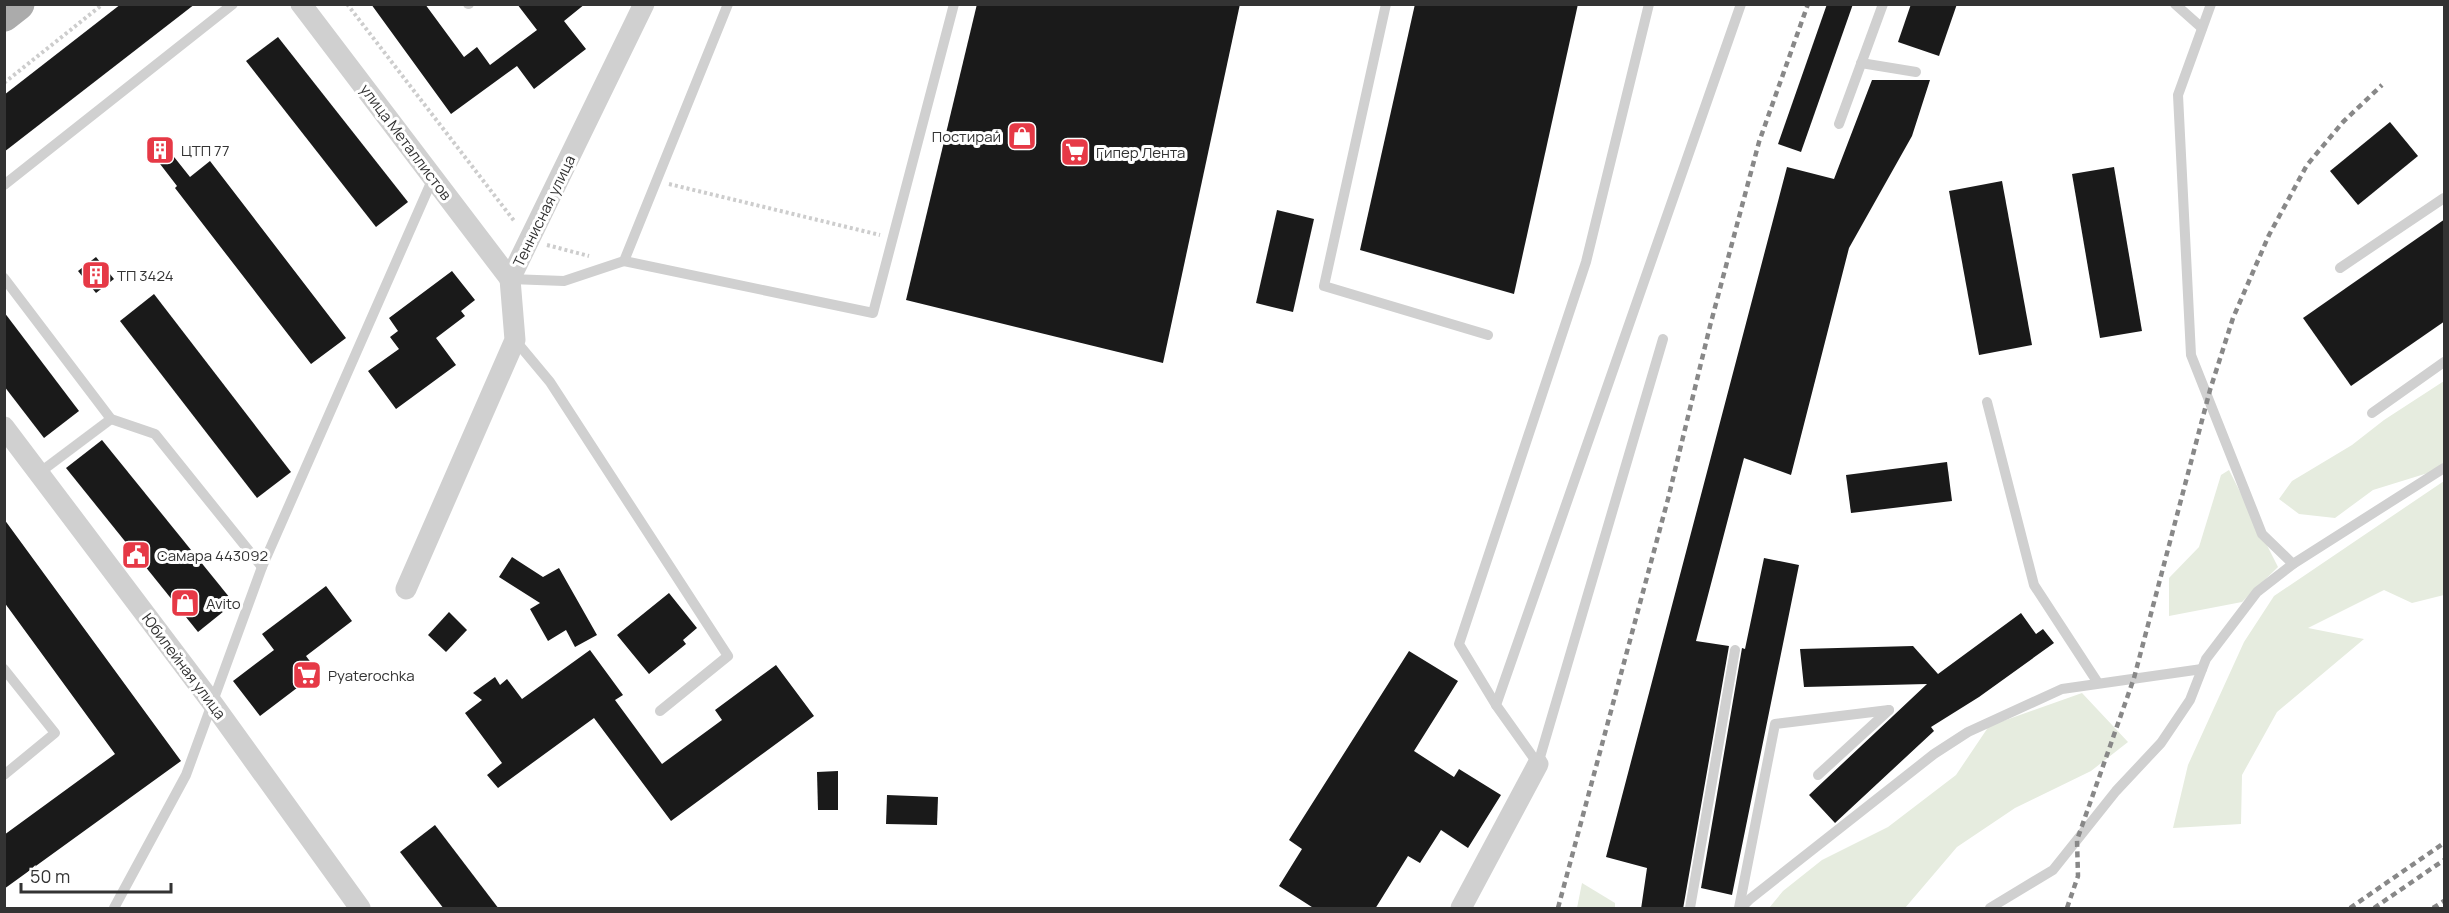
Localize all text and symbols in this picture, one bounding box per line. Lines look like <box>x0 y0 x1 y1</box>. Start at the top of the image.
street label: улица Металлистов <box>355 80 457 204</box>
shop icon: Постирай <box>1006 120 1038 152</box>
place label: Постирай <box>932 126 1001 147</box>
building icon: ЦТП 77 <box>144 134 176 166</box>
supermarket icon: Гипер Лента <box>1059 136 1091 168</box>
place label: ЦТП 77 <box>181 140 230 161</box>
place label: Гипер Лента <box>1096 142 1185 163</box>
street label: Теннисная улица <box>508 152 580 270</box>
building icon: ТП 3424 <box>80 259 112 291</box>
place label: ТП 3424 <box>117 265 174 286</box>
public building icon: Самара 443092 <box>120 539 152 571</box>
place label: Самара 443092 <box>157 545 268 566</box>
shop icon: Avito <box>169 587 201 619</box>
place label: Avito <box>206 593 241 614</box>
street label: Юбилейная улица <box>137 609 231 723</box>
supermarket icon: Pyaterochka <box>291 659 323 691</box>
place label: Pyaterochka <box>328 665 415 686</box>
scale bar <box>21 856 171 894</box>
text: 50 m <box>30 864 70 888</box>

